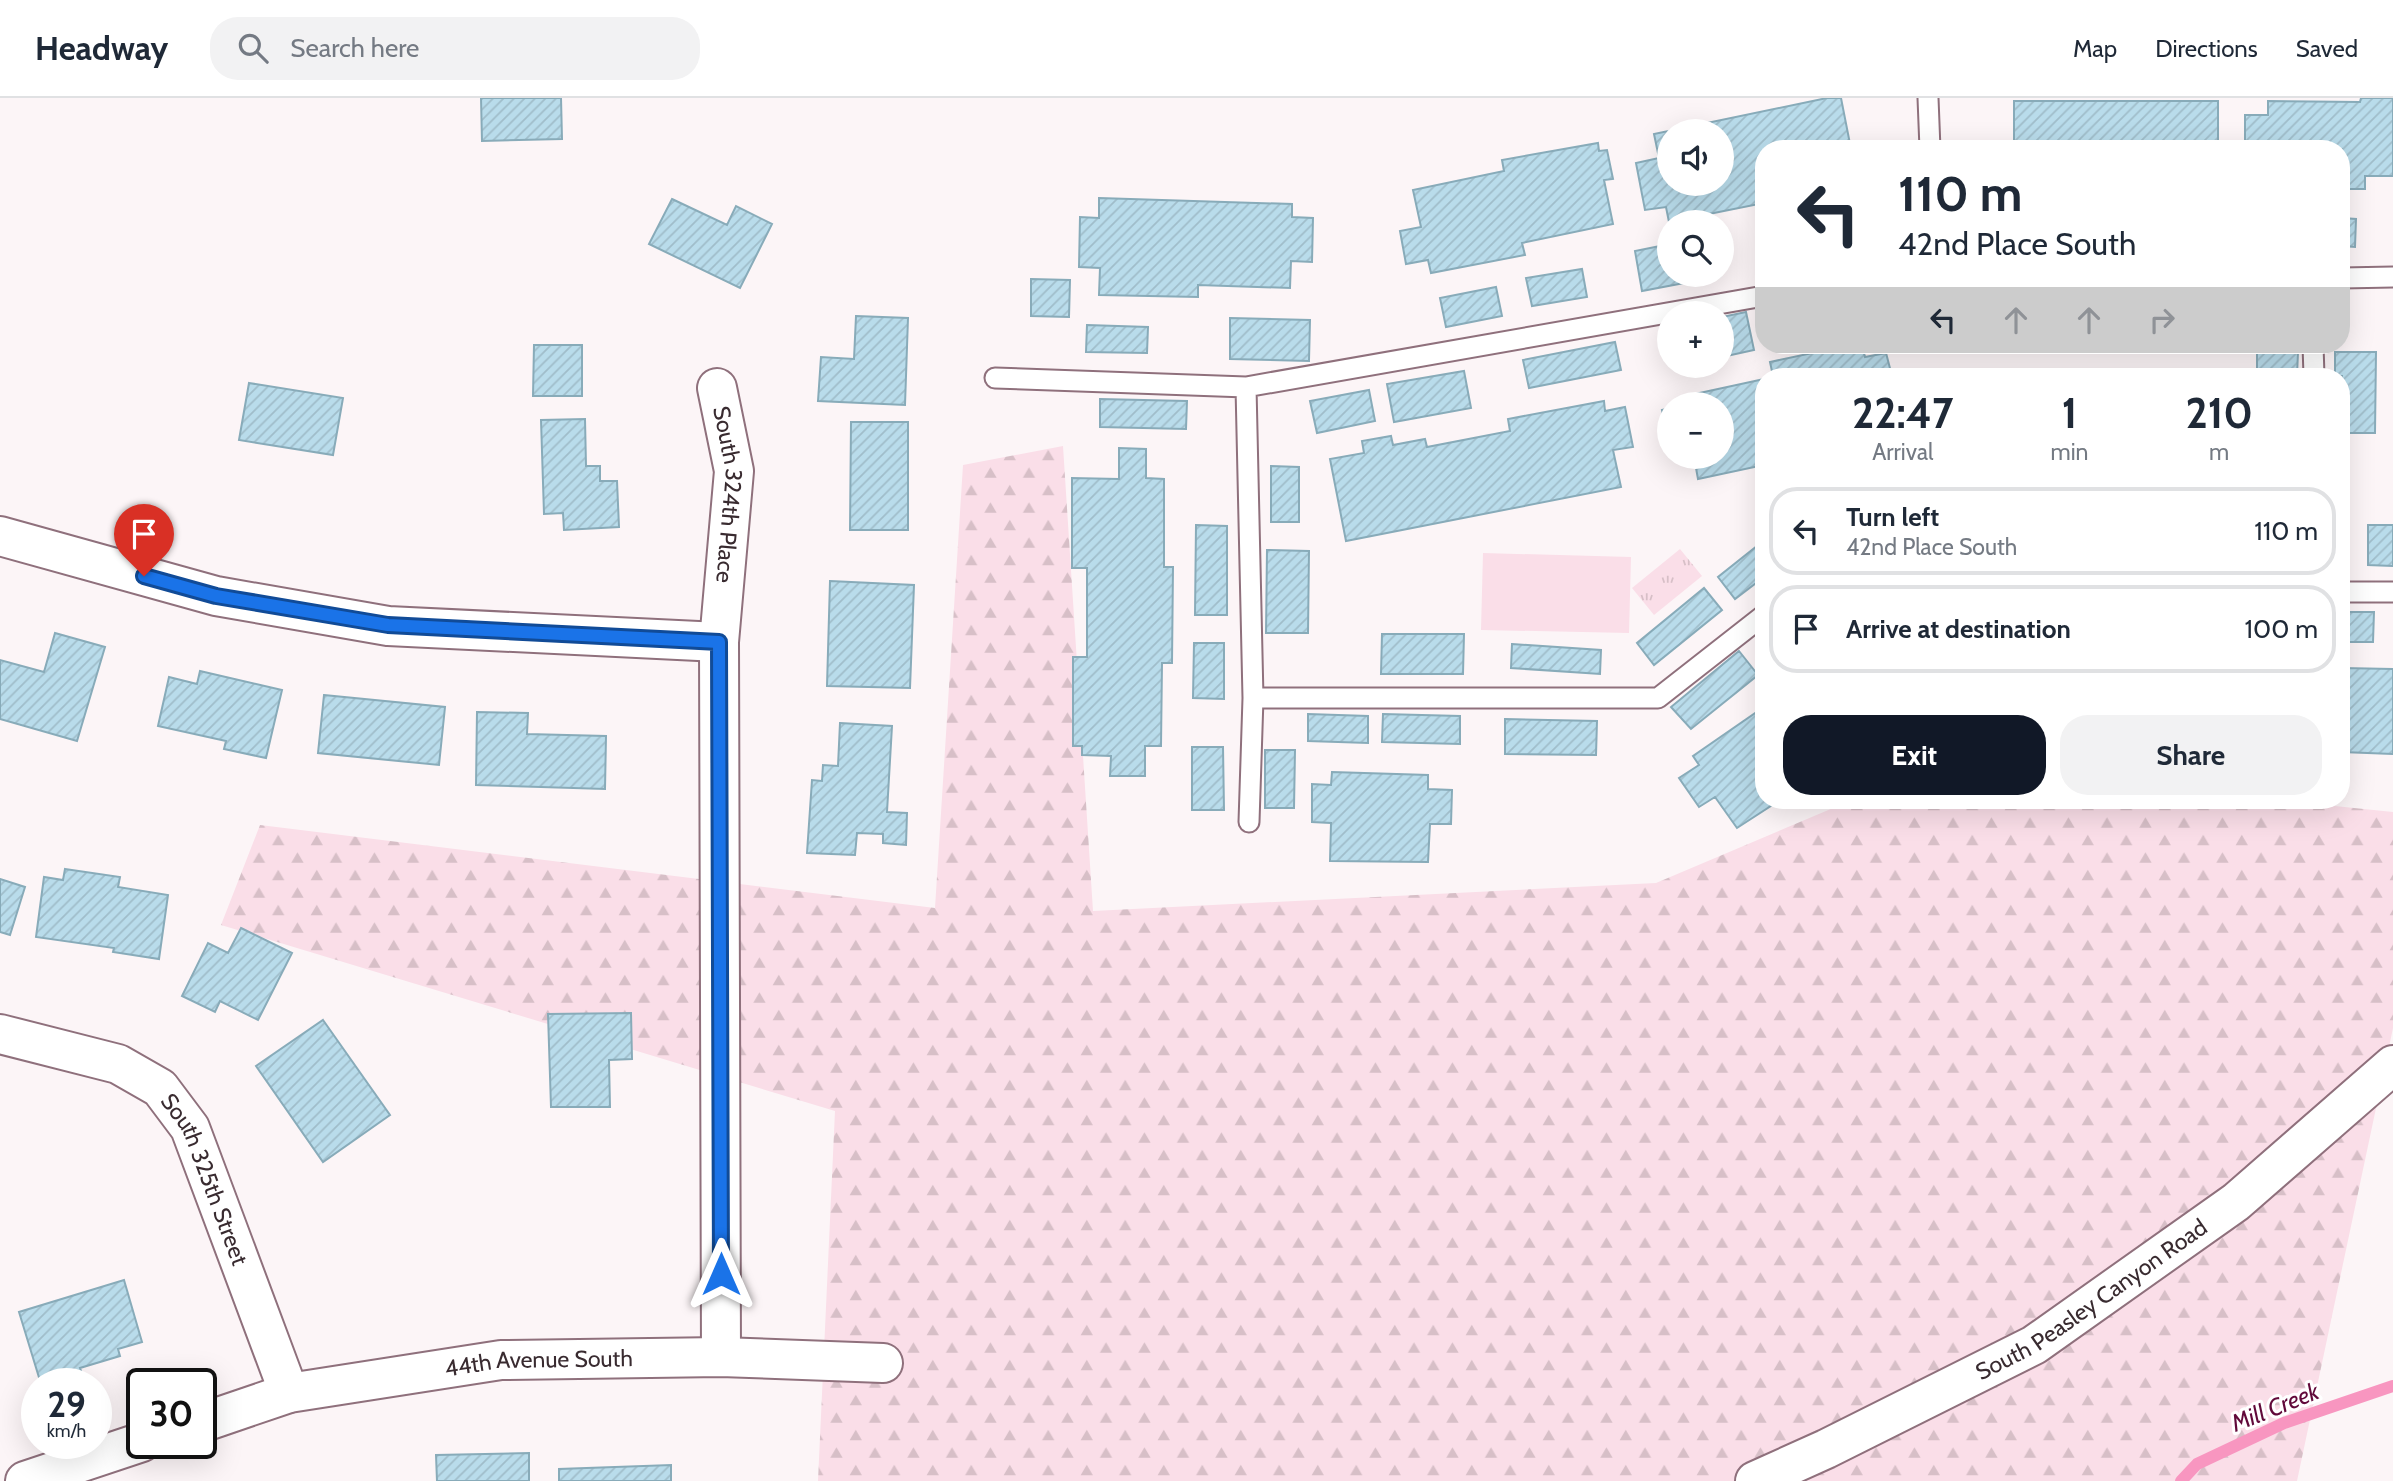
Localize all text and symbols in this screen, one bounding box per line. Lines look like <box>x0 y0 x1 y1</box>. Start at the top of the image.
search box <box>210 17 700 80</box>
text: Headway <box>35 28 168 68</box>
icon: search <box>234 29 272 67</box>
text: Search here <box>290 32 419 64</box>
text: Map <box>2073 34 2117 63</box>
text: Directions <box>2155 34 2258 63</box>
text: Saved <box>2296 34 2358 63</box>
map controls <box>1657 119 1734 469</box>
button: sound <box>1657 119 1734 196</box>
text: 110 m <box>1898 164 2022 223</box>
icon: left <box>1783 168 1874 259</box>
button: search <box>1657 210 1734 287</box>
text: 42nd Place South <box>1898 224 2136 263</box>
button: + <box>1657 301 1734 378</box>
icon: left <box>1924 301 1962 339</box>
icon: ahead <box>1997 301 2035 339</box>
icon: ahead <box>2070 301 2108 339</box>
icon: right <box>2143 301 2181 339</box>
text: 22:47 <box>1852 387 1953 439</box>
text: 1 <box>2062 387 2077 439</box>
text: 210 <box>2186 387 2253 439</box>
button: − <box>1657 392 1734 469</box>
street label: South 324th Place <box>707 404 748 584</box>
text: Arrival <box>1872 438 1933 466</box>
text: min <box>2050 438 2088 466</box>
text: m <box>2209 438 2229 466</box>
text: Turn left <box>1846 501 1939 533</box>
pin <box>114 504 174 576</box>
icon: left <box>1787 512 1825 550</box>
icon: arrive <box>125 515 163 553</box>
text: 110 m <box>2254 515 2318 547</box>
text: 42nd Place South <box>1846 533 2017 561</box>
icon: arrive <box>1787 610 1825 648</box>
text: Arrive at destination <box>1846 613 2071 645</box>
text: 100 m <box>2245 613 2318 645</box>
button: Exit <box>1783 715 2046 795</box>
button: Share <box>2060 715 2322 795</box>
street label: South 325th Street <box>155 1088 254 1269</box>
street label: South Peasley Canyon Road <box>1971 1213 2212 1386</box>
position arrow <box>684 1237 758 1311</box>
street label: 44th Avenue South <box>443 1344 633 1383</box>
speed limit sign: 30 <box>126 1368 217 1459</box>
water label: Mill Creek <box>2226 1376 2324 1438</box>
text: 29 <box>47 1383 86 1426</box>
text: km/h <box>47 1420 86 1442</box>

